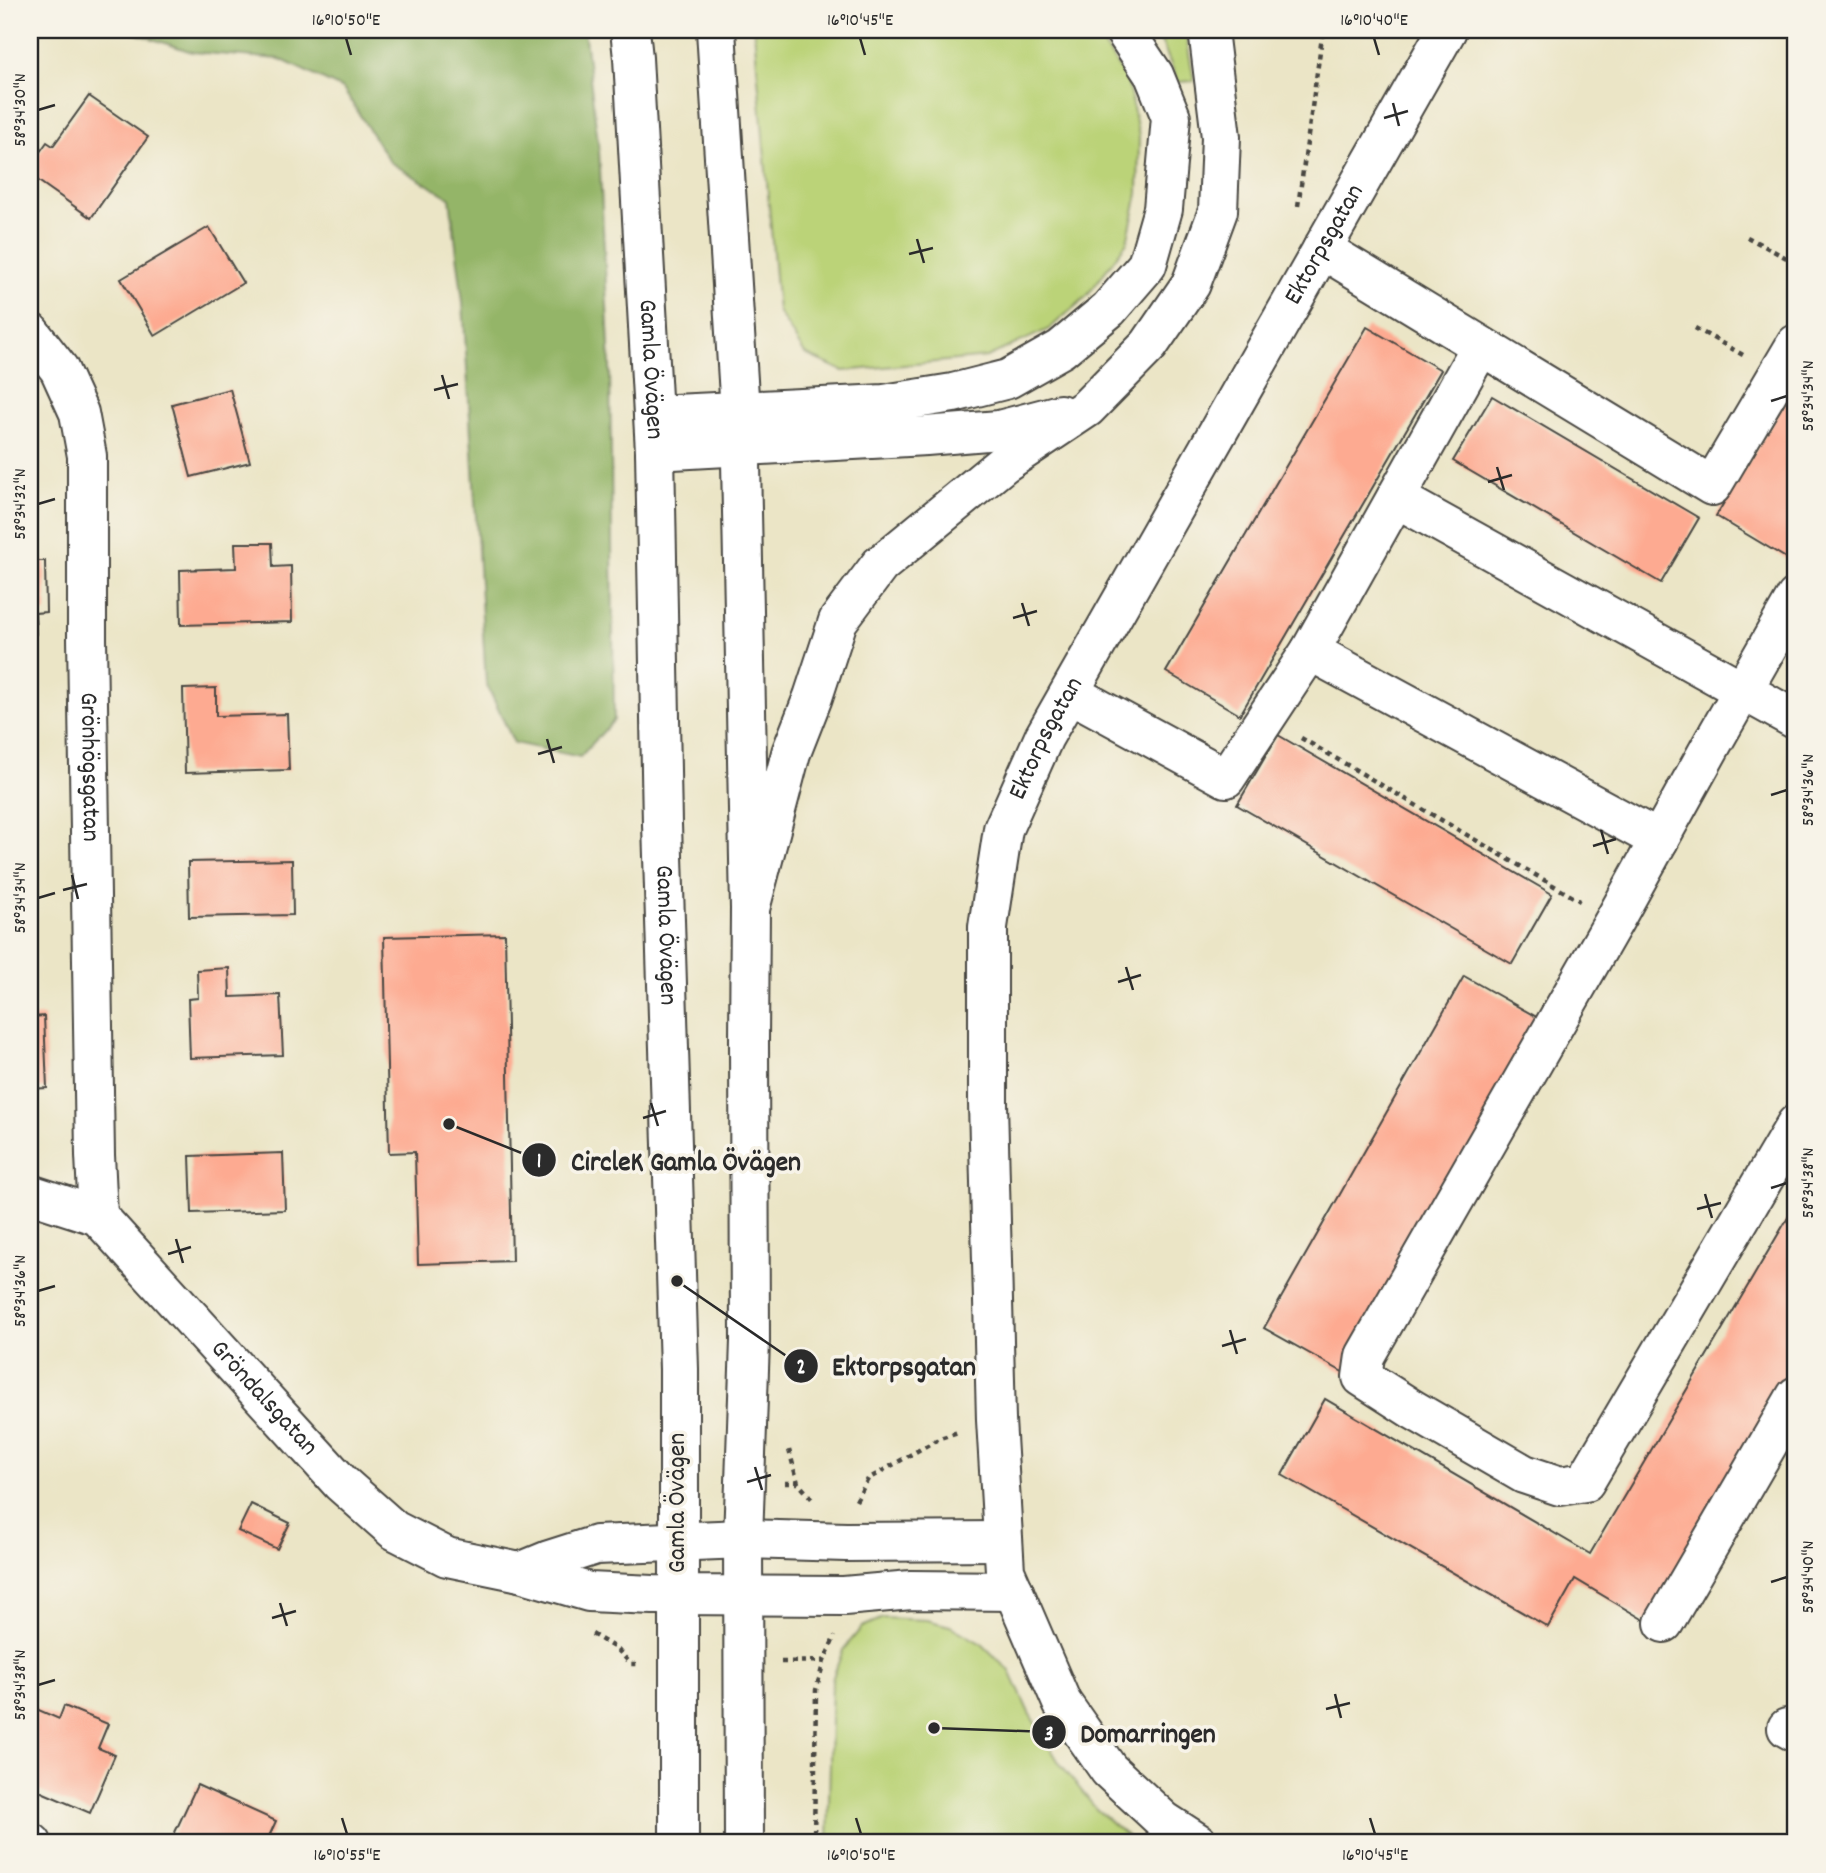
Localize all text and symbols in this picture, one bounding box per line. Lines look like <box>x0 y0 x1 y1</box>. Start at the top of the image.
text: 16°10'50"E <box>312 9 380 34</box>
text: 16°10'45"E <box>827 9 893 34</box>
text: 16°10'40"E <box>1340 9 1408 34</box>
text: 58°34'30"N <box>9 73 34 147</box>
street label: Ektorpsgatan <box>1275 177 1374 312</box>
street label: Gamla Övägen <box>628 298 673 440</box>
text: 58°34'34"N <box>1797 360 1822 432</box>
text: 58°34'32"N <box>9 468 34 540</box>
street label: Ektorpsgatan <box>1000 670 1093 806</box>
street label: Grönhögsgatan <box>69 692 109 842</box>
text: 58°34'36"N <box>1797 754 1822 826</box>
text: 58°34'34"N <box>9 862 34 934</box>
street label: Gamla Övägen <box>645 864 686 1006</box>
callout: CircleK Gamla Övägen <box>522 1135 815 1184</box>
text: CircleK Gamla Övägen <box>571 1145 801 1185</box>
text: 1 <box>537 1148 541 1178</box>
text: 58°34'38"N <box>1797 1148 1822 1218</box>
text: 58°34'36"N <box>9 1255 34 1327</box>
street label: Gröndalsgatan <box>201 1332 327 1465</box>
callout: Ektorpsgatan <box>783 1341 990 1390</box>
text: Ektorpsgatan <box>832 1350 976 1390</box>
text: 2 <box>796 1354 806 1384</box>
street label: Gamla Övägen <box>660 1433 697 1573</box>
text: 58°34'40"N <box>1797 1541 1822 1613</box>
text: 58°34'38"N <box>9 1650 34 1720</box>
callout: Domarringen <box>1031 1708 1230 1757</box>
text: Domarringen <box>1080 1717 1216 1757</box>
text: 3 <box>1044 1721 1054 1751</box>
text: 16°10'55"E <box>313 1844 381 1869</box>
text: 16°10'50"E <box>827 1844 895 1869</box>
text: 16°10'45"E <box>1342 1844 1408 1869</box>

